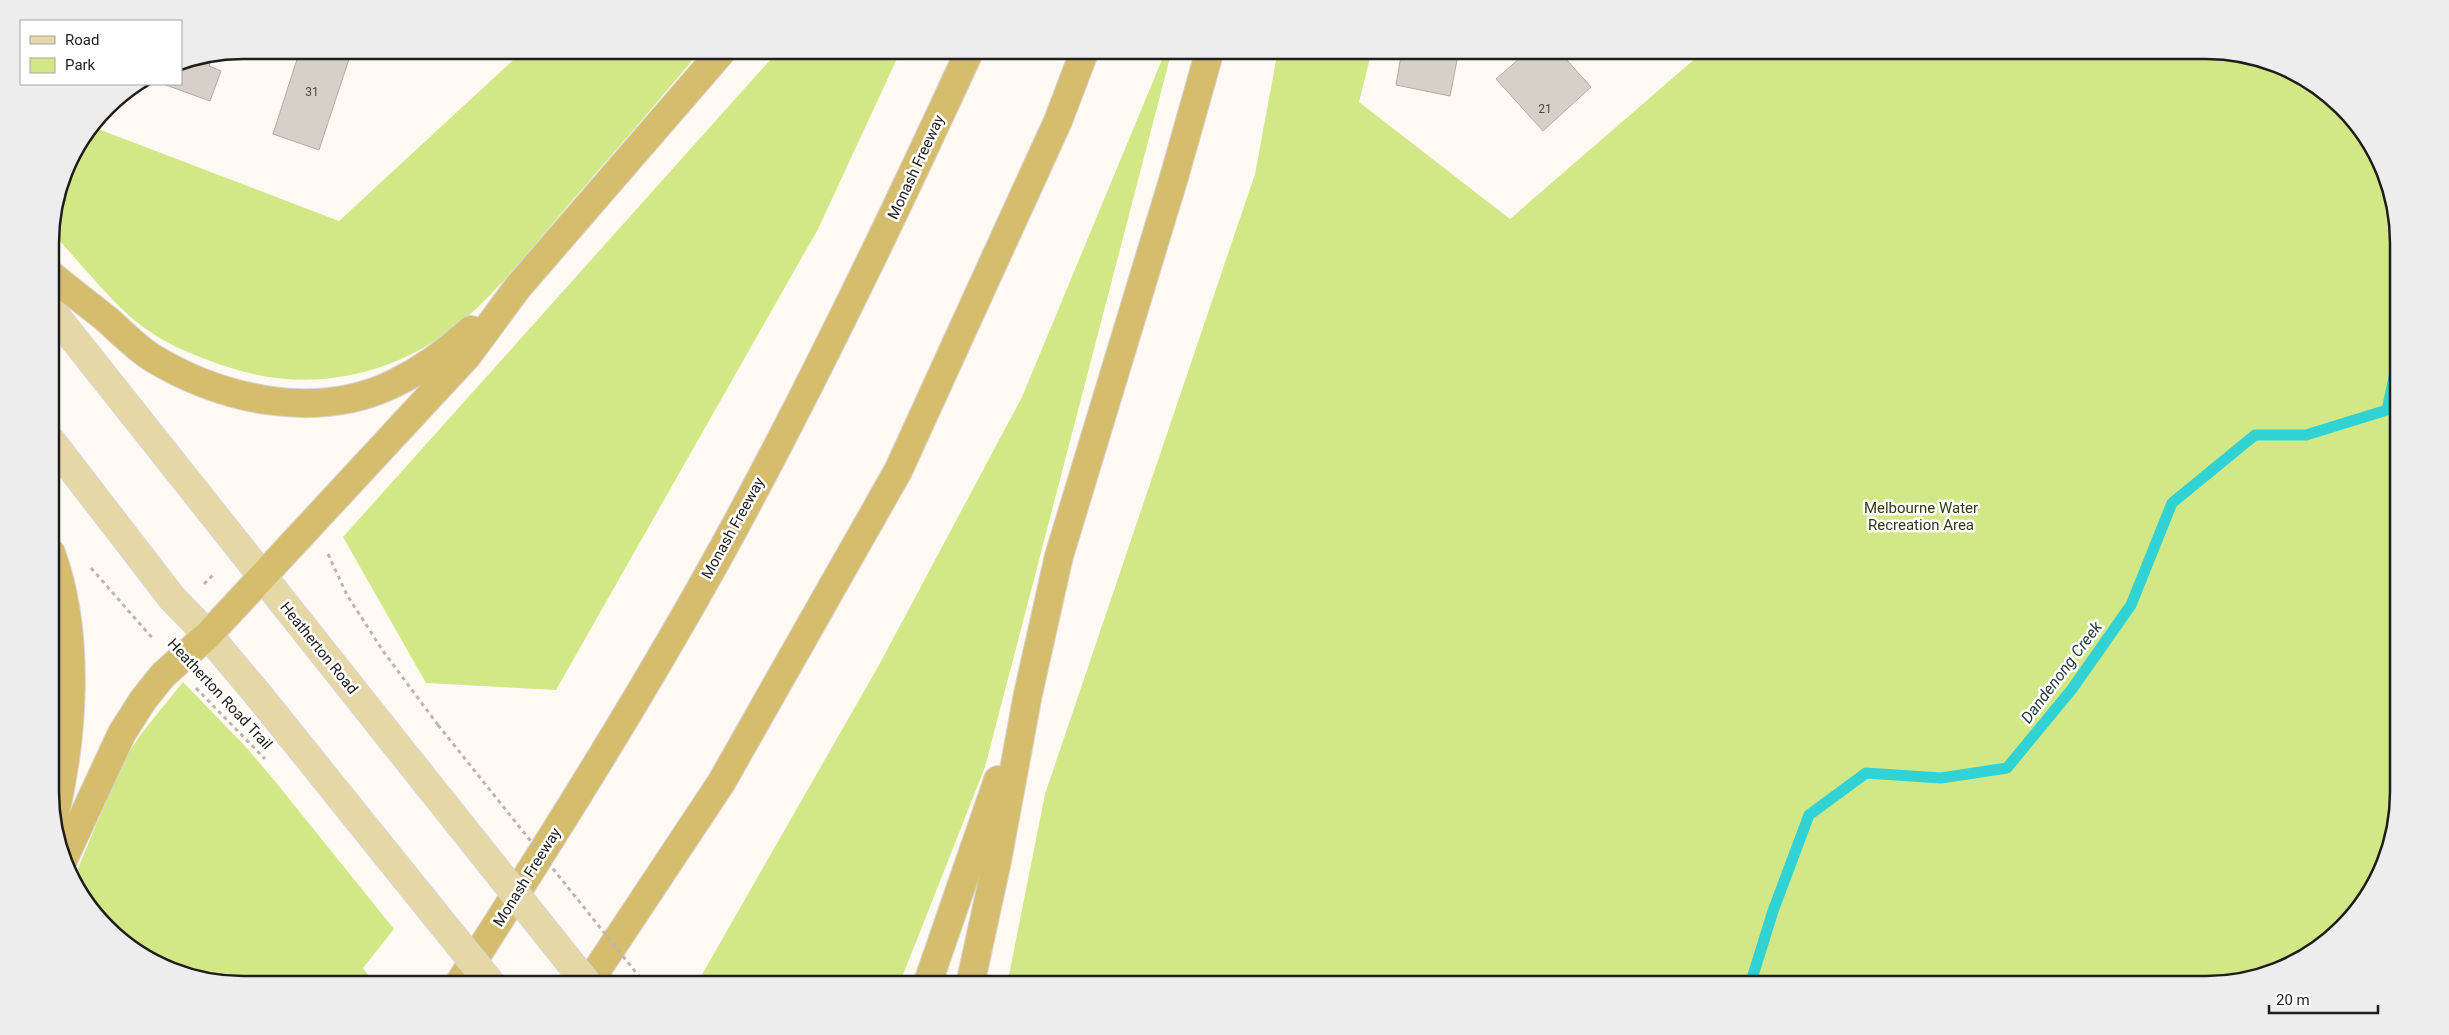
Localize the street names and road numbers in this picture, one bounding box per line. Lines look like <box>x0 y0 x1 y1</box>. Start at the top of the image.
street label: Monash Freeway <box>884 112 948 222</box>
street label: Monash Freeway <box>698 474 768 582</box>
street label: Heatherton Road <box>276 598 362 698</box>
street label: Heatherton Road Trail <box>164 635 276 753</box>
street label: Monash Freeway <box>489 824 565 930</box>

